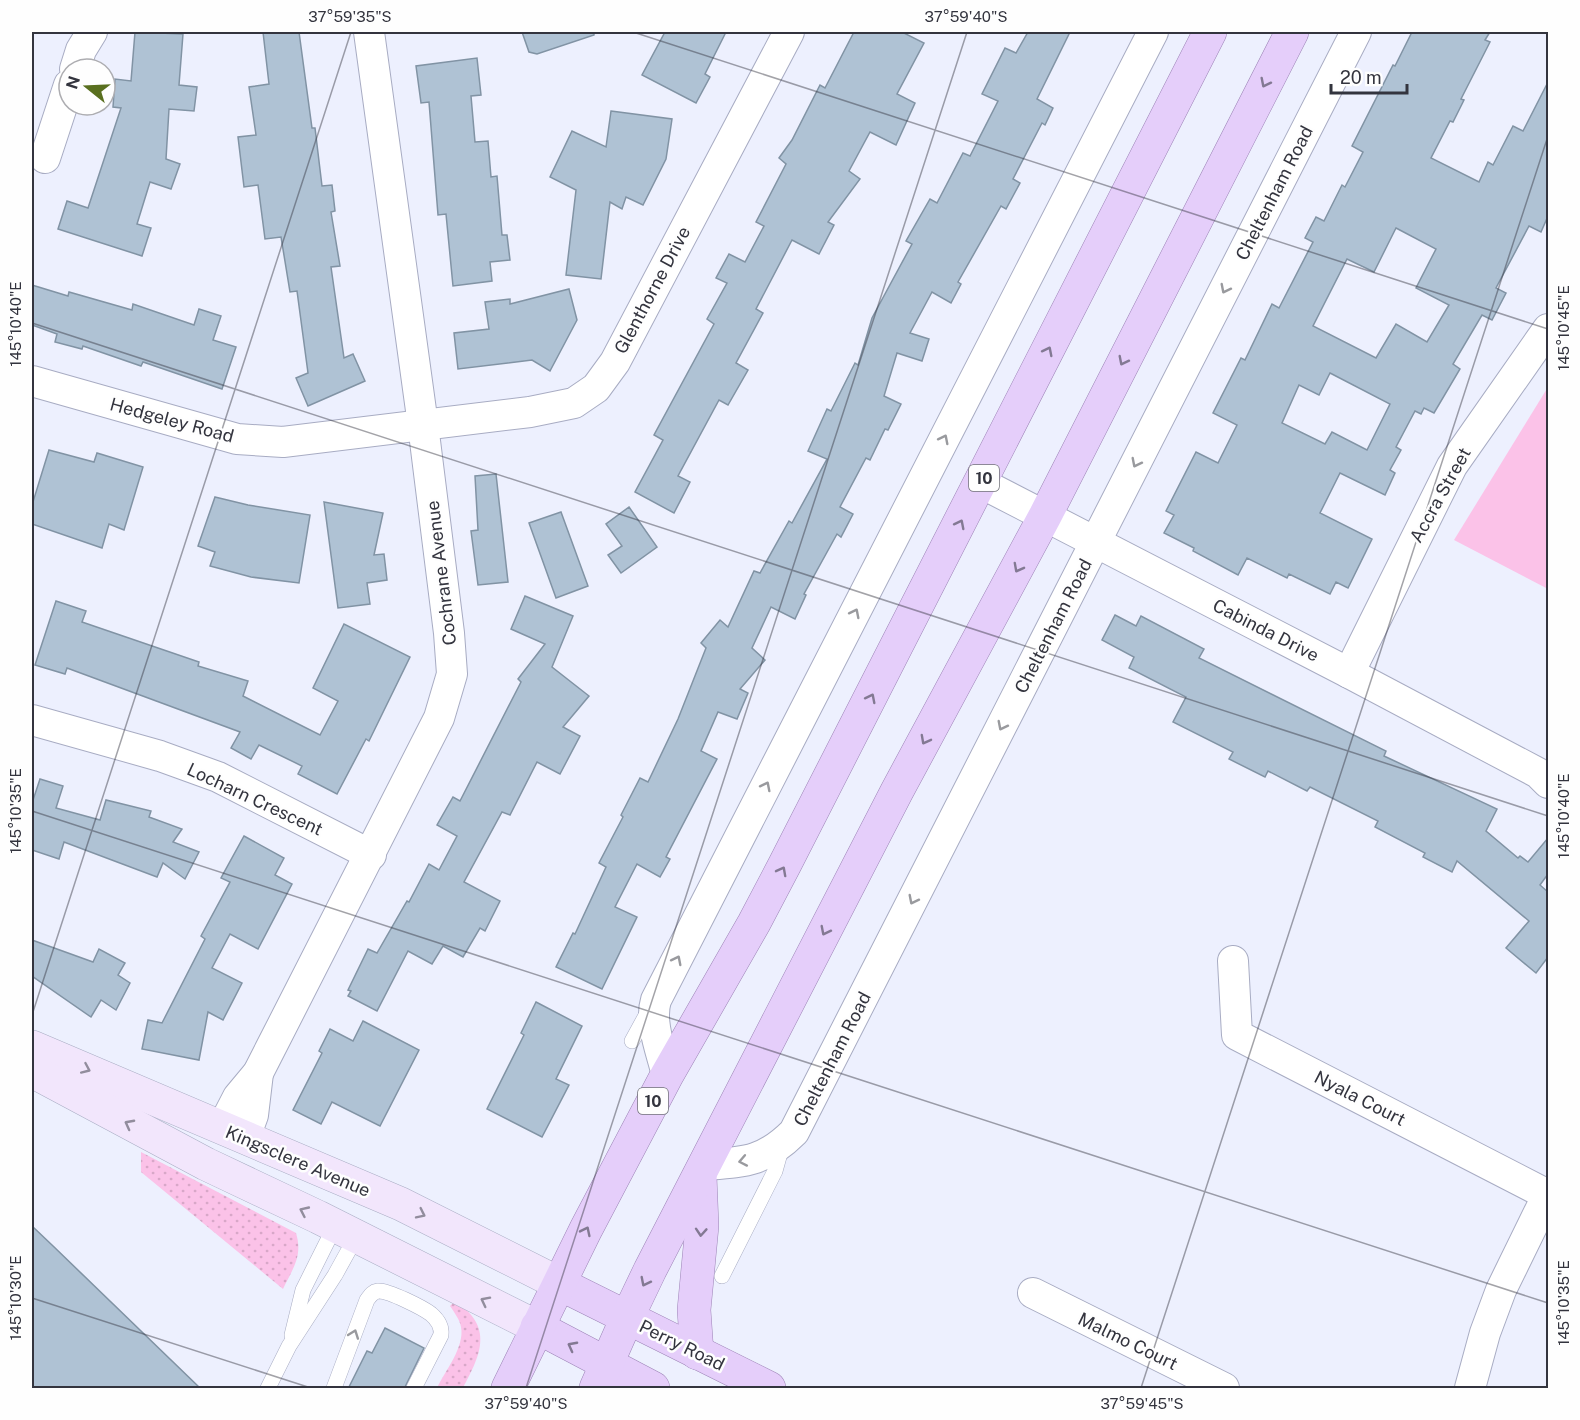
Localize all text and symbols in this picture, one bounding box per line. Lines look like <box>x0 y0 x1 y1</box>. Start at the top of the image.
text: 37°59'35"S <box>308 8 392 25</box>
text: 37°59'40"S <box>925 8 1007 25</box>
north arrow <box>57 57 117 117</box>
scale bar <box>1331 57 1408 95</box>
text: 20 m <box>1340 67 1382 88</box>
text: N <box>62 74 84 91</box>
one-way arrow <box>1261 77 1272 88</box>
street label: Cheltenham Road <box>1231 122 1317 264</box>
street label: Glenthorne Drive <box>610 223 694 357</box>
text: 145°10'40"E <box>7 281 24 367</box>
one-way arrow <box>1221 283 1232 294</box>
text: 145°10'45"E <box>1555 285 1572 371</box>
one-way arrow <box>1041 346 1053 357</box>
one-way arrow <box>1119 354 1130 365</box>
street label: Hedgeley Road <box>108 393 236 447</box>
one-way arrow <box>937 435 948 446</box>
street label: Accra Street <box>1405 444 1475 546</box>
one-way arrow <box>1132 457 1143 467</box>
road number: 10 <box>969 465 999 491</box>
street label: Cochrane Avenue <box>422 499 460 647</box>
one-way arrow <box>953 520 964 531</box>
street label: Cheltenham Road <box>1010 555 1096 697</box>
one-way arrow <box>1013 562 1025 573</box>
street label: Cabinda Drive <box>1210 594 1322 666</box>
one-way arrow <box>848 608 859 619</box>
one-way arrow <box>864 693 875 704</box>
one-way arrow <box>998 720 1009 730</box>
one-way arrow <box>921 733 932 744</box>
street label: Locharn Crescent <box>184 758 326 840</box>
text: 145°10'35"E <box>7 768 24 854</box>
text: 145°10'40"E <box>1555 773 1572 859</box>
one-way arrow <box>759 782 770 793</box>
one-way arrow <box>775 867 786 878</box>
one-way arrow <box>909 893 921 904</box>
one-way arrow <box>821 925 832 936</box>
one-way arrow <box>670 955 681 966</box>
street label: Cheltenham Road <box>789 988 875 1130</box>
one-way arrow <box>79 1062 90 1074</box>
street label: Nyala Court <box>1311 1066 1409 1130</box>
road number: 10 <box>638 1088 668 1114</box>
one-way arrow <box>125 1120 136 1131</box>
street label: Kingsclere Avenue <box>222 1121 374 1201</box>
one-way arrow <box>739 1154 749 1167</box>
one-way arrow <box>299 1206 310 1218</box>
one-way arrow <box>415 1207 426 1219</box>
one-way arrow <box>578 1226 590 1237</box>
one-way arrow <box>695 1228 708 1237</box>
text: 145°10'30"E <box>7 1255 24 1341</box>
text: 145°10'35"E <box>1555 1260 1572 1346</box>
one-way arrow <box>640 1276 652 1287</box>
one-way arrow <box>480 1297 491 1309</box>
street label: Malmo Court <box>1075 1308 1181 1374</box>
street label: Perry Road <box>636 1315 728 1375</box>
one-way arrow <box>346 1329 359 1339</box>
one-way arrow <box>568 1342 578 1353</box>
text: 37°59'40"S <box>485 1395 567 1412</box>
text: 37°59'45"S <box>1100 1395 1184 1412</box>

